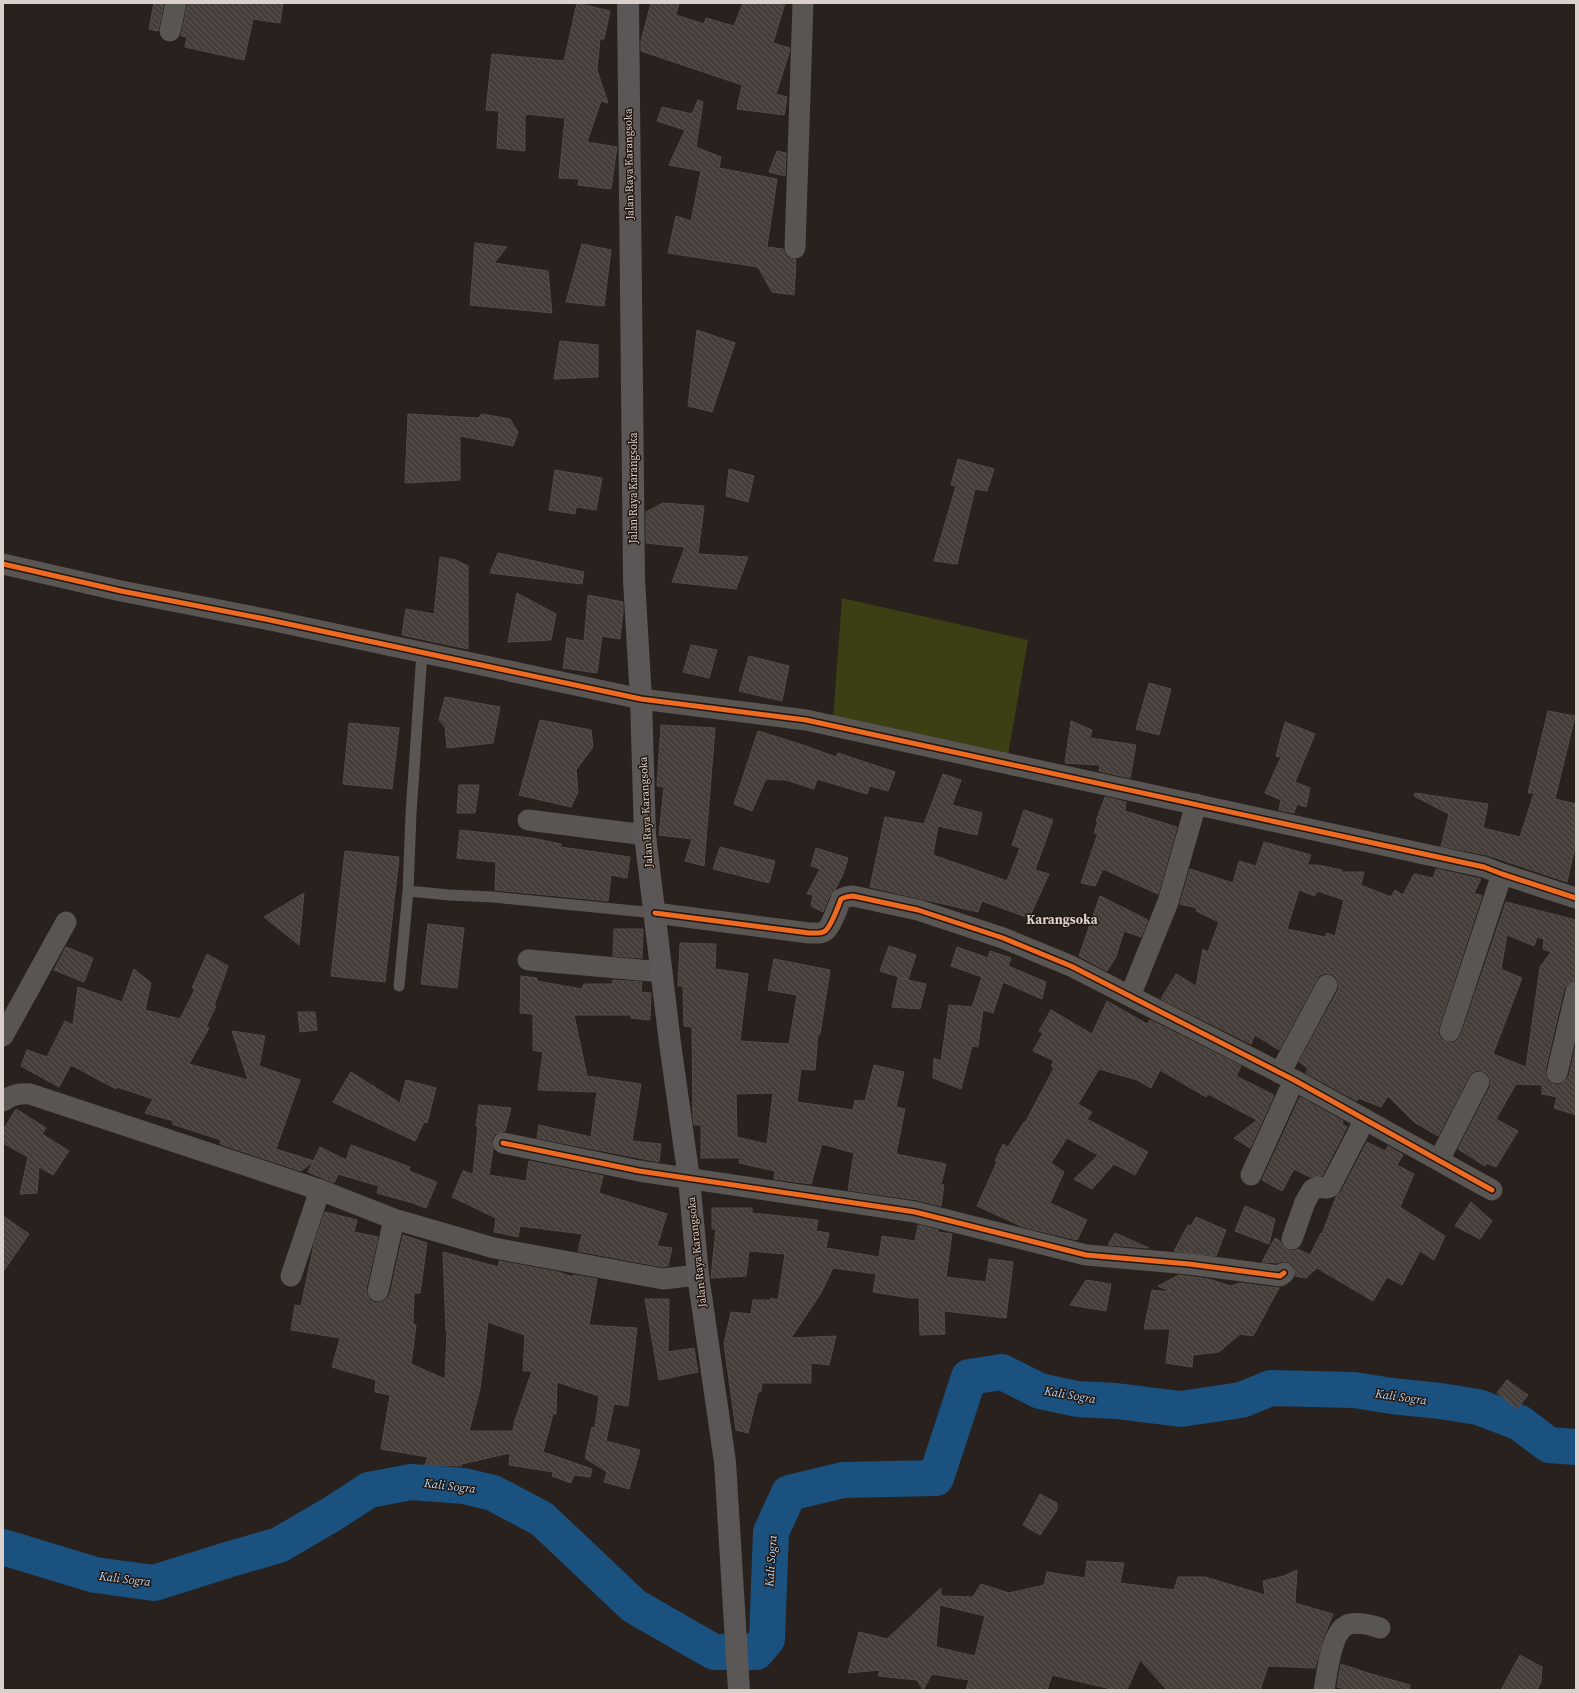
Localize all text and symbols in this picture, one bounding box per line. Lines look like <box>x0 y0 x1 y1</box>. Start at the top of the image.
street label: Jalan Raya Karangsoka <box>621 108 637 221</box>
street label: Jalan Raya Karangsoka <box>626 432 641 545</box>
street label: Jalan Raya Karangsoka <box>636 756 656 869</box>
district label: Karangsoka <box>1026 911 1098 928</box>
street label: Jalan Raya Karangsoka <box>684 1196 710 1309</box>
water label: Kali Sogra <box>1042 1382 1098 1408</box>
water label: Kali Sogra <box>1373 1385 1428 1409</box>
water label: Kali Sogra <box>422 1475 477 1497</box>
water label: Kali Sogra <box>761 1534 781 1588</box>
water label: Kali Sogra <box>97 1568 152 1590</box>

